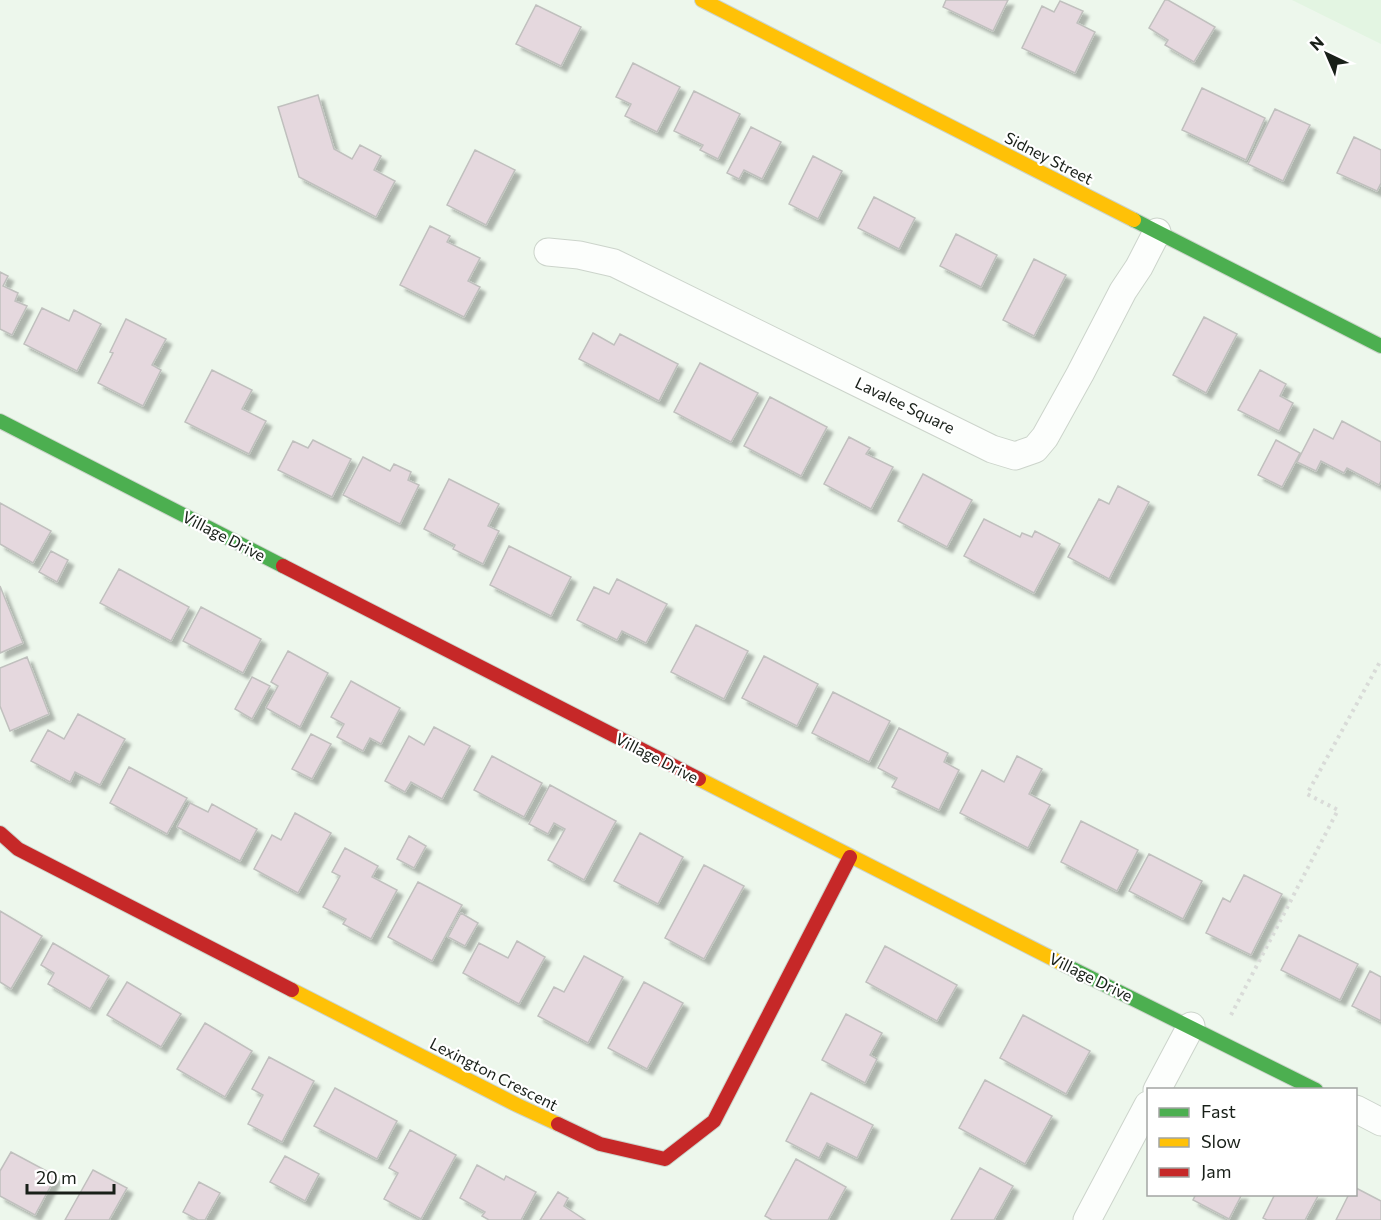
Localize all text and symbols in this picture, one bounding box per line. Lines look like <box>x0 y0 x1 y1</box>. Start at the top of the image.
north arrow <box>1297 24 1357 84</box>
text: N <box>1305 32 1327 54</box>
street label: Sidney Street <box>1002 127 1097 188</box>
street label: Lavalee Square <box>852 372 958 437</box>
street label: Village Drive <box>180 507 269 565</box>
street label: Village Drive <box>613 729 702 787</box>
street label: Village Drive <box>1046 948 1136 1005</box>
street label: Lexington Crescent <box>427 1033 562 1114</box>
legend <box>1147 1088 1357 1196</box>
text: Fast <box>1201 1100 1236 1122</box>
text: Slow <box>1201 1130 1241 1152</box>
scale bar <box>27 1157 114 1195</box>
text: Jam <box>1201 1160 1231 1182</box>
text: 20 m <box>36 1166 77 1188</box>

